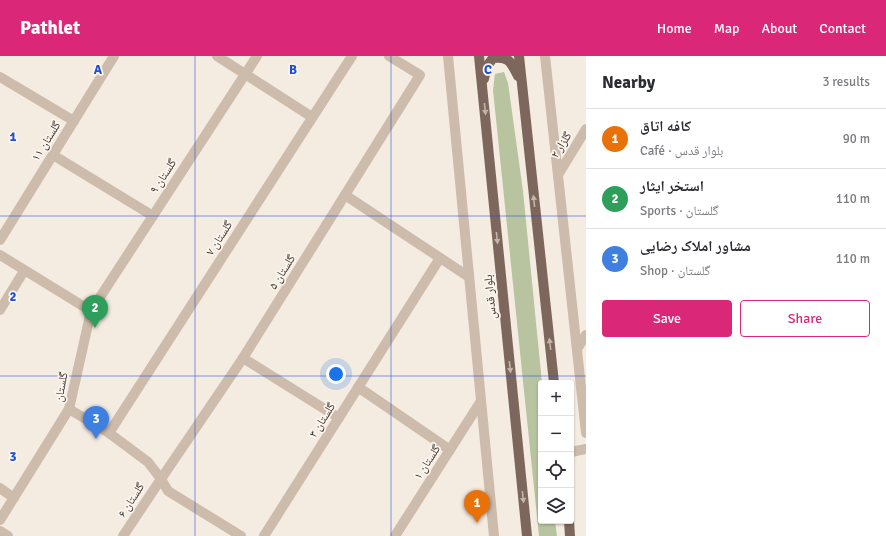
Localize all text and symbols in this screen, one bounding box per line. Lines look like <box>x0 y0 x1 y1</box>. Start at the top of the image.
text: Pathlet <box>20 16 80 40</box>
text: Home <box>657 20 692 37</box>
text: Map <box>714 20 739 37</box>
text: About <box>761 20 797 37</box>
text: Contact <box>819 20 866 37</box>
text: A <box>94 62 103 78</box>
text: B <box>289 62 297 78</box>
text: C <box>484 62 492 78</box>
text: Nearby <box>602 72 655 93</box>
text: 3 results <box>822 74 870 90</box>
one-way arrow <box>481 103 488 115</box>
text: کافه اتاق <box>640 117 691 135</box>
street label: گلستان ۱۱ <box>28 119 64 164</box>
text: 1 <box>9 129 17 145</box>
street label: گلزار ۲ <box>548 129 575 161</box>
text: 1 <box>611 131 619 147</box>
text: 90 m <box>843 131 870 147</box>
text: Café · بلوار قدس <box>640 143 723 159</box>
street label: گلستان ۹ <box>147 156 180 196</box>
text: استخر ایثار <box>640 177 704 195</box>
text: 2 <box>611 191 619 207</box>
text: 110 m <box>836 191 870 207</box>
one-way arrow <box>531 195 537 207</box>
text: Sports · گلستان <box>640 203 719 219</box>
street label: گلستان ۷ <box>203 218 236 258</box>
one-way arrow <box>494 232 501 244</box>
text: مشاور املاک رضایی <box>640 237 751 255</box>
text: 3 <box>611 251 619 267</box>
text: 110 m <box>836 251 870 267</box>
street label: گلستان ۵ <box>266 252 299 292</box>
text: Shop · گلستان <box>640 263 710 279</box>
street label: بلوار قدس <box>481 274 500 320</box>
text: 2 <box>9 289 17 305</box>
pin: 2 <box>82 295 108 328</box>
button: Save <box>602 300 732 337</box>
button: Share <box>740 300 870 337</box>
one-way arrow <box>546 338 553 350</box>
one-way arrow <box>507 361 514 373</box>
your location <box>326 364 346 384</box>
street label: گلستان <box>51 371 72 403</box>
map controls <box>538 380 574 524</box>
button: + <box>538 380 574 416</box>
street label: گلستان ۳ <box>306 400 339 440</box>
pin: 3 <box>83 406 109 439</box>
button: − <box>538 416 574 452</box>
street label: گلستان ۱ <box>411 442 444 482</box>
text: 3 <box>9 449 17 465</box>
button: locate <box>538 452 574 488</box>
street label: گلستان ۶ <box>115 480 148 520</box>
button: layers <box>538 488 574 524</box>
pin: 1 <box>464 490 490 523</box>
one-way arrow <box>520 491 527 503</box>

